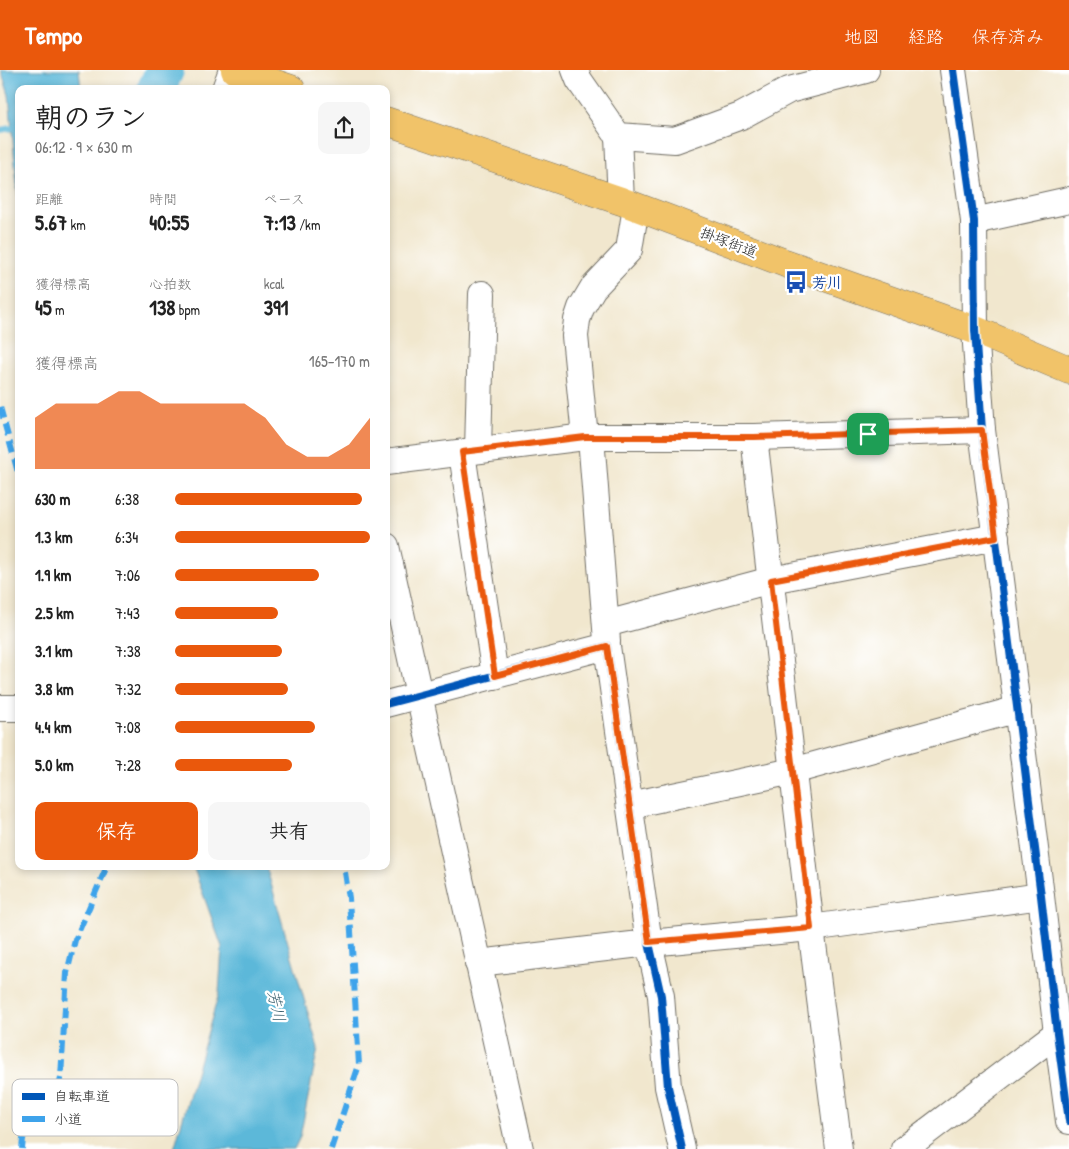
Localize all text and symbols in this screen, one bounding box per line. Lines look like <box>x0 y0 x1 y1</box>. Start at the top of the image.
text: Tempo <box>25 19 82 51</box>
text: 地図 <box>844 24 880 49</box>
text: 経路 <box>908 24 944 49</box>
text: 保存済み <box>972 24 1044 49</box>
text: 朝のラン <box>35 98 147 136</box>
button: share <box>318 102 370 154</box>
text: 06:12 · 9 × 630 m <box>35 136 132 158</box>
text: 距離 <box>35 189 63 208</box>
text: 時間 <box>149 189 177 208</box>
text: ペース <box>264 189 305 208</box>
text: 5.67 <box>35 208 67 237</box>
text: 40:55 <box>149 208 189 237</box>
text: 7:13 <box>264 208 296 237</box>
text: km <box>67 215 86 234</box>
text: /km <box>296 215 320 234</box>
street label: 掛塚街道 <box>697 221 761 263</box>
bus stop icon: 芳川 <box>783 269 809 295</box>
place label: 芳川 <box>812 272 842 293</box>
text: 獲得標高 <box>35 274 91 293</box>
text: 心拍数 <box>149 274 191 293</box>
text: kcal <box>264 274 284 293</box>
text: 45 <box>35 293 52 322</box>
text: 138 <box>149 293 175 322</box>
text: 391 <box>264 293 288 322</box>
text: m <box>52 300 65 319</box>
text: bpm <box>175 300 200 319</box>
text: 165–170 m <box>309 350 370 372</box>
text: 獲得標高 <box>35 352 99 374</box>
pin <box>847 413 889 455</box>
icon: arrive <box>854 420 882 448</box>
text: 630 m <box>35 488 70 510</box>
text: 6:38 <box>115 488 139 510</box>
text: 1.3 km <box>35 526 73 548</box>
text: 6:34 <box>115 526 138 548</box>
text: 1.9 km <box>35 564 71 586</box>
text: 7:06 <box>115 564 140 586</box>
text: 2.5 km <box>35 602 74 624</box>
text: 7:43 <box>115 602 140 624</box>
text: 3.1 km <box>35 640 73 662</box>
text: 7:38 <box>115 640 141 662</box>
text: 3.8 km <box>35 678 74 700</box>
text: 7:32 <box>115 678 141 700</box>
text: 4.4 km <box>35 716 72 738</box>
text: 7:08 <box>115 716 141 738</box>
text: 5.0 km <box>35 754 74 776</box>
text: 7:28 <box>115 754 141 776</box>
button: 保存 <box>35 802 198 860</box>
button: 共有 <box>208 802 370 860</box>
water label: 芳川 <box>263 988 291 1024</box>
legend <box>12 1079 178 1136</box>
text: 自転車道 <box>54 1086 110 1105</box>
text: 小道 <box>54 1109 82 1128</box>

